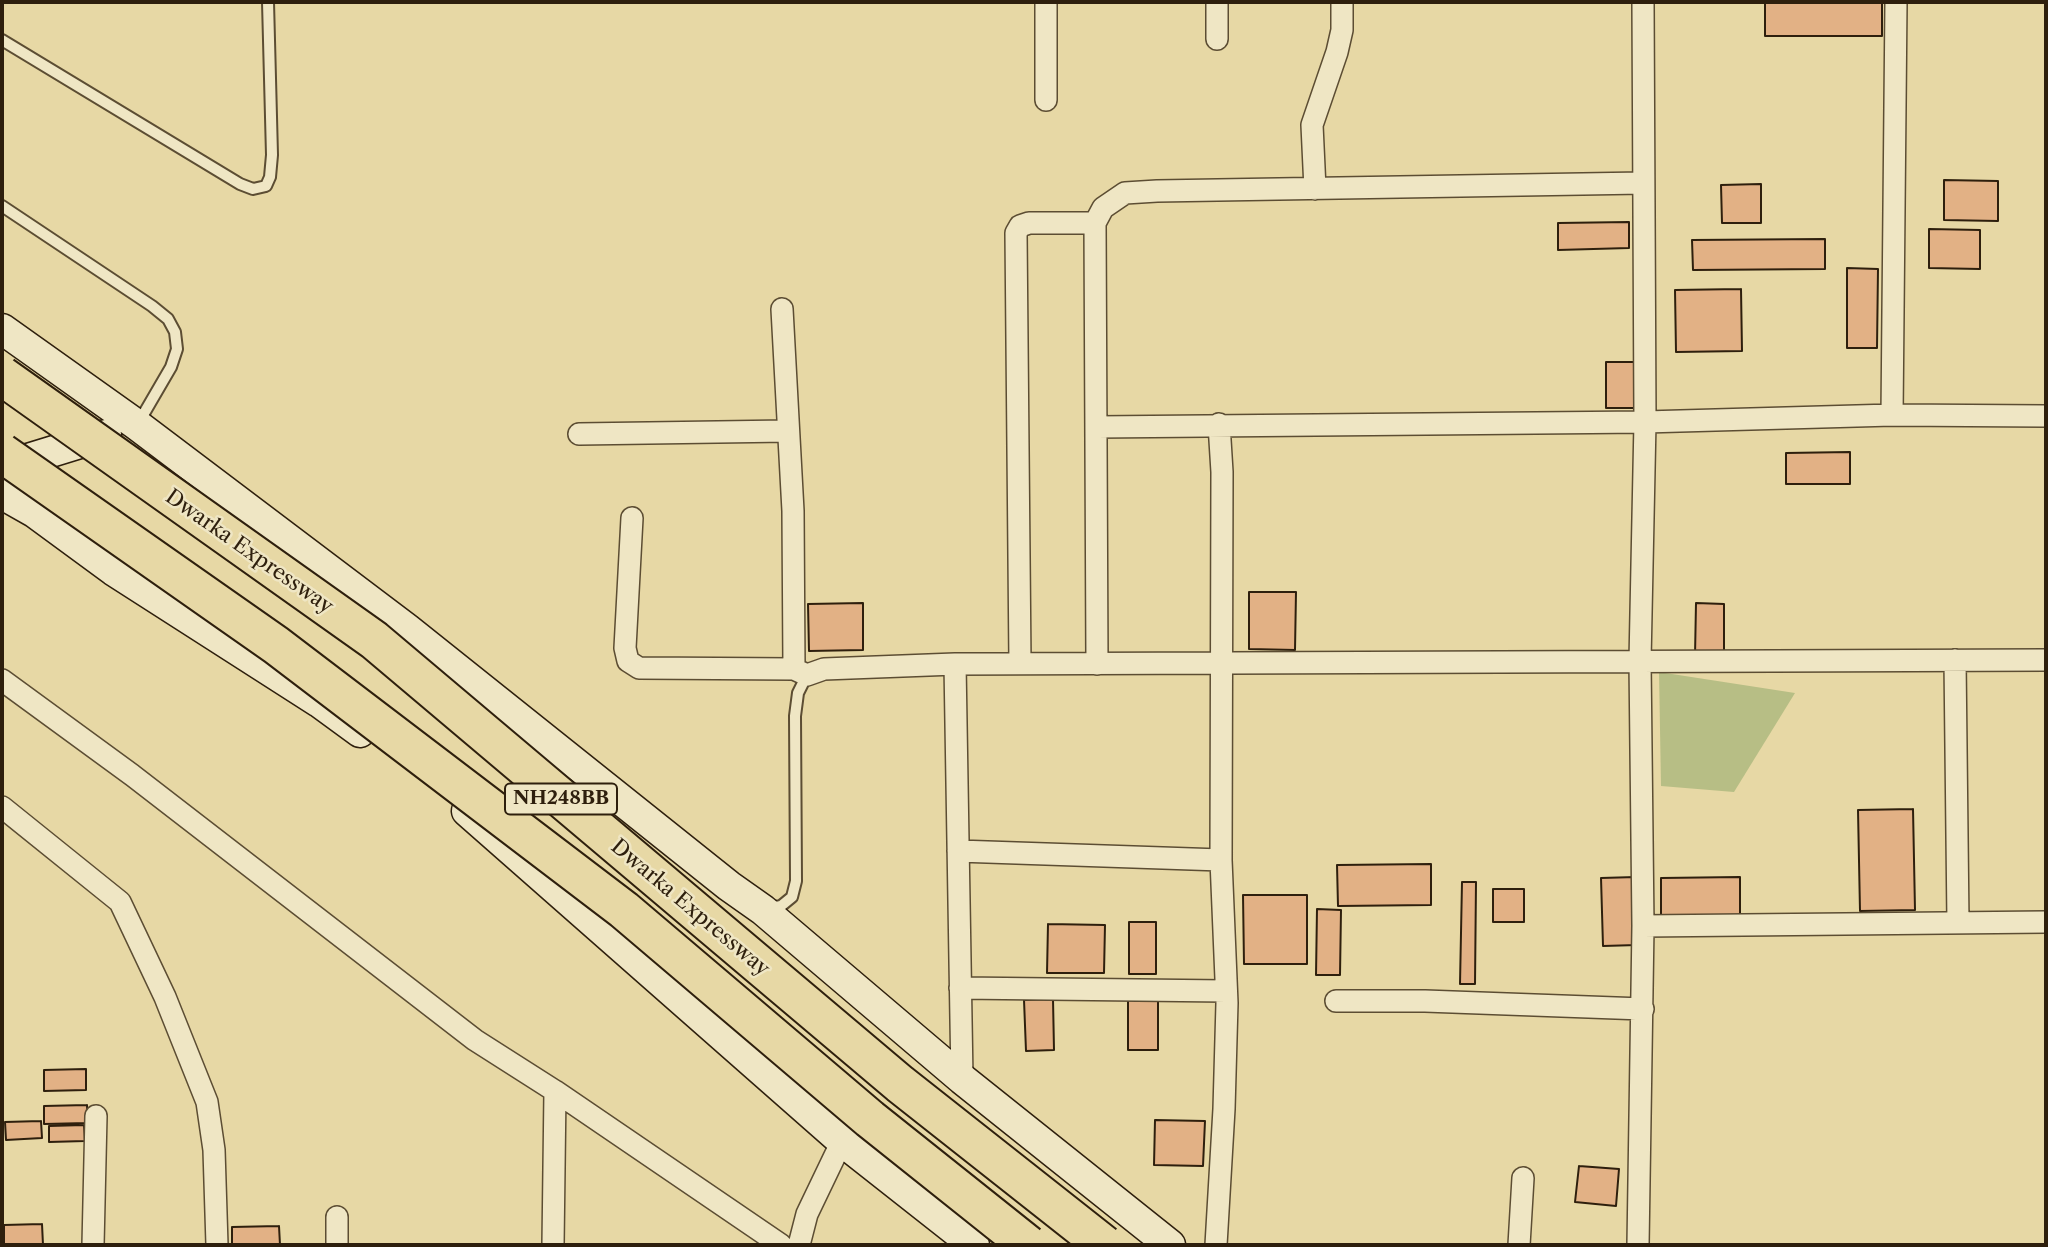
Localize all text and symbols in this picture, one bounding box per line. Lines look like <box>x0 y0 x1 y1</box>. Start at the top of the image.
street label: Dwarka Expressway <box>160 485 338 619</box>
road number: NH248BB <box>505 784 617 814</box>
street label: Dwarka Expressway <box>606 834 774 982</box>

